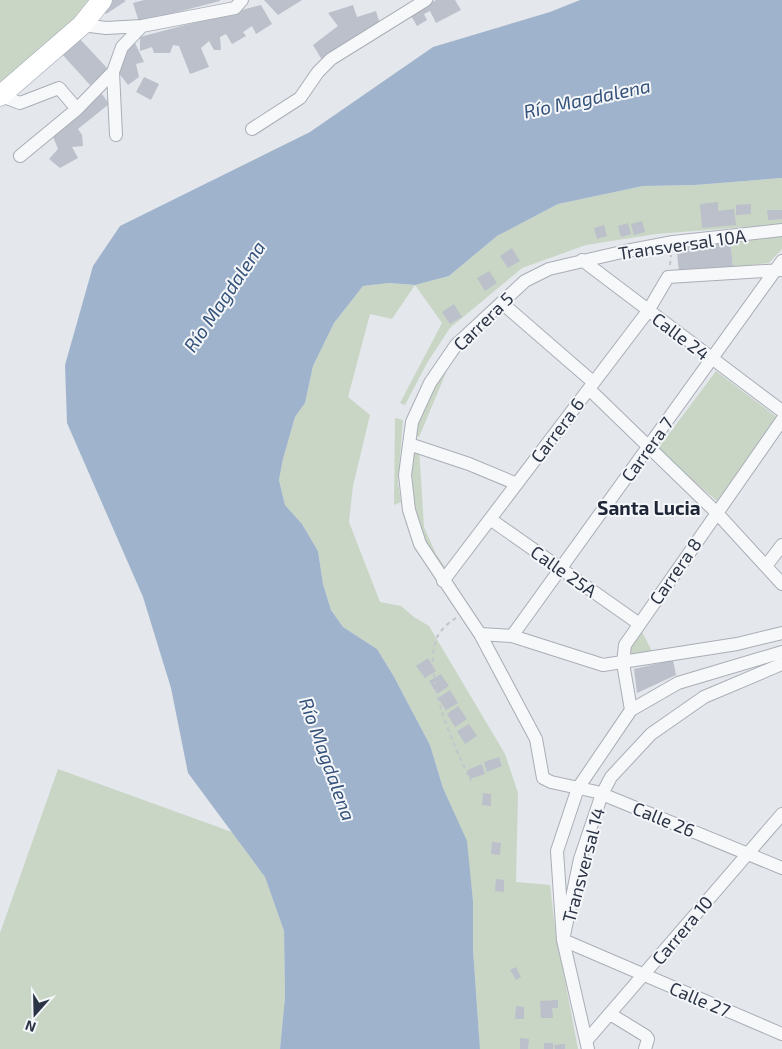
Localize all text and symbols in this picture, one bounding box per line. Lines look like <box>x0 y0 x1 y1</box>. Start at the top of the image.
water label: Río Magdalena <box>521 73 653 123</box>
street label: Transversal 10A <box>617 224 748 264</box>
water label: Río Magdalena <box>178 236 270 356</box>
street label: Carrera 5 <box>448 287 518 355</box>
street label: Calle 24 <box>648 307 714 365</box>
street label: Carrera 6 <box>526 393 588 467</box>
street label: Carrera 7 <box>616 412 678 486</box>
district label: Santa Lucia <box>597 496 701 519</box>
street label: Carrera 8 <box>644 534 706 608</box>
street label: Calle 25A <box>527 540 602 602</box>
water label: Río Magdalena <box>295 694 361 824</box>
street label: Calle 26 <box>630 797 698 841</box>
street label: Transversal 14 <box>557 805 609 925</box>
street label: Carrera 10 <box>647 891 717 969</box>
street label: Calle 27 <box>666 976 734 1022</box>
north arrow <box>10 989 60 1039</box>
text: N <box>23 1017 38 1036</box>

